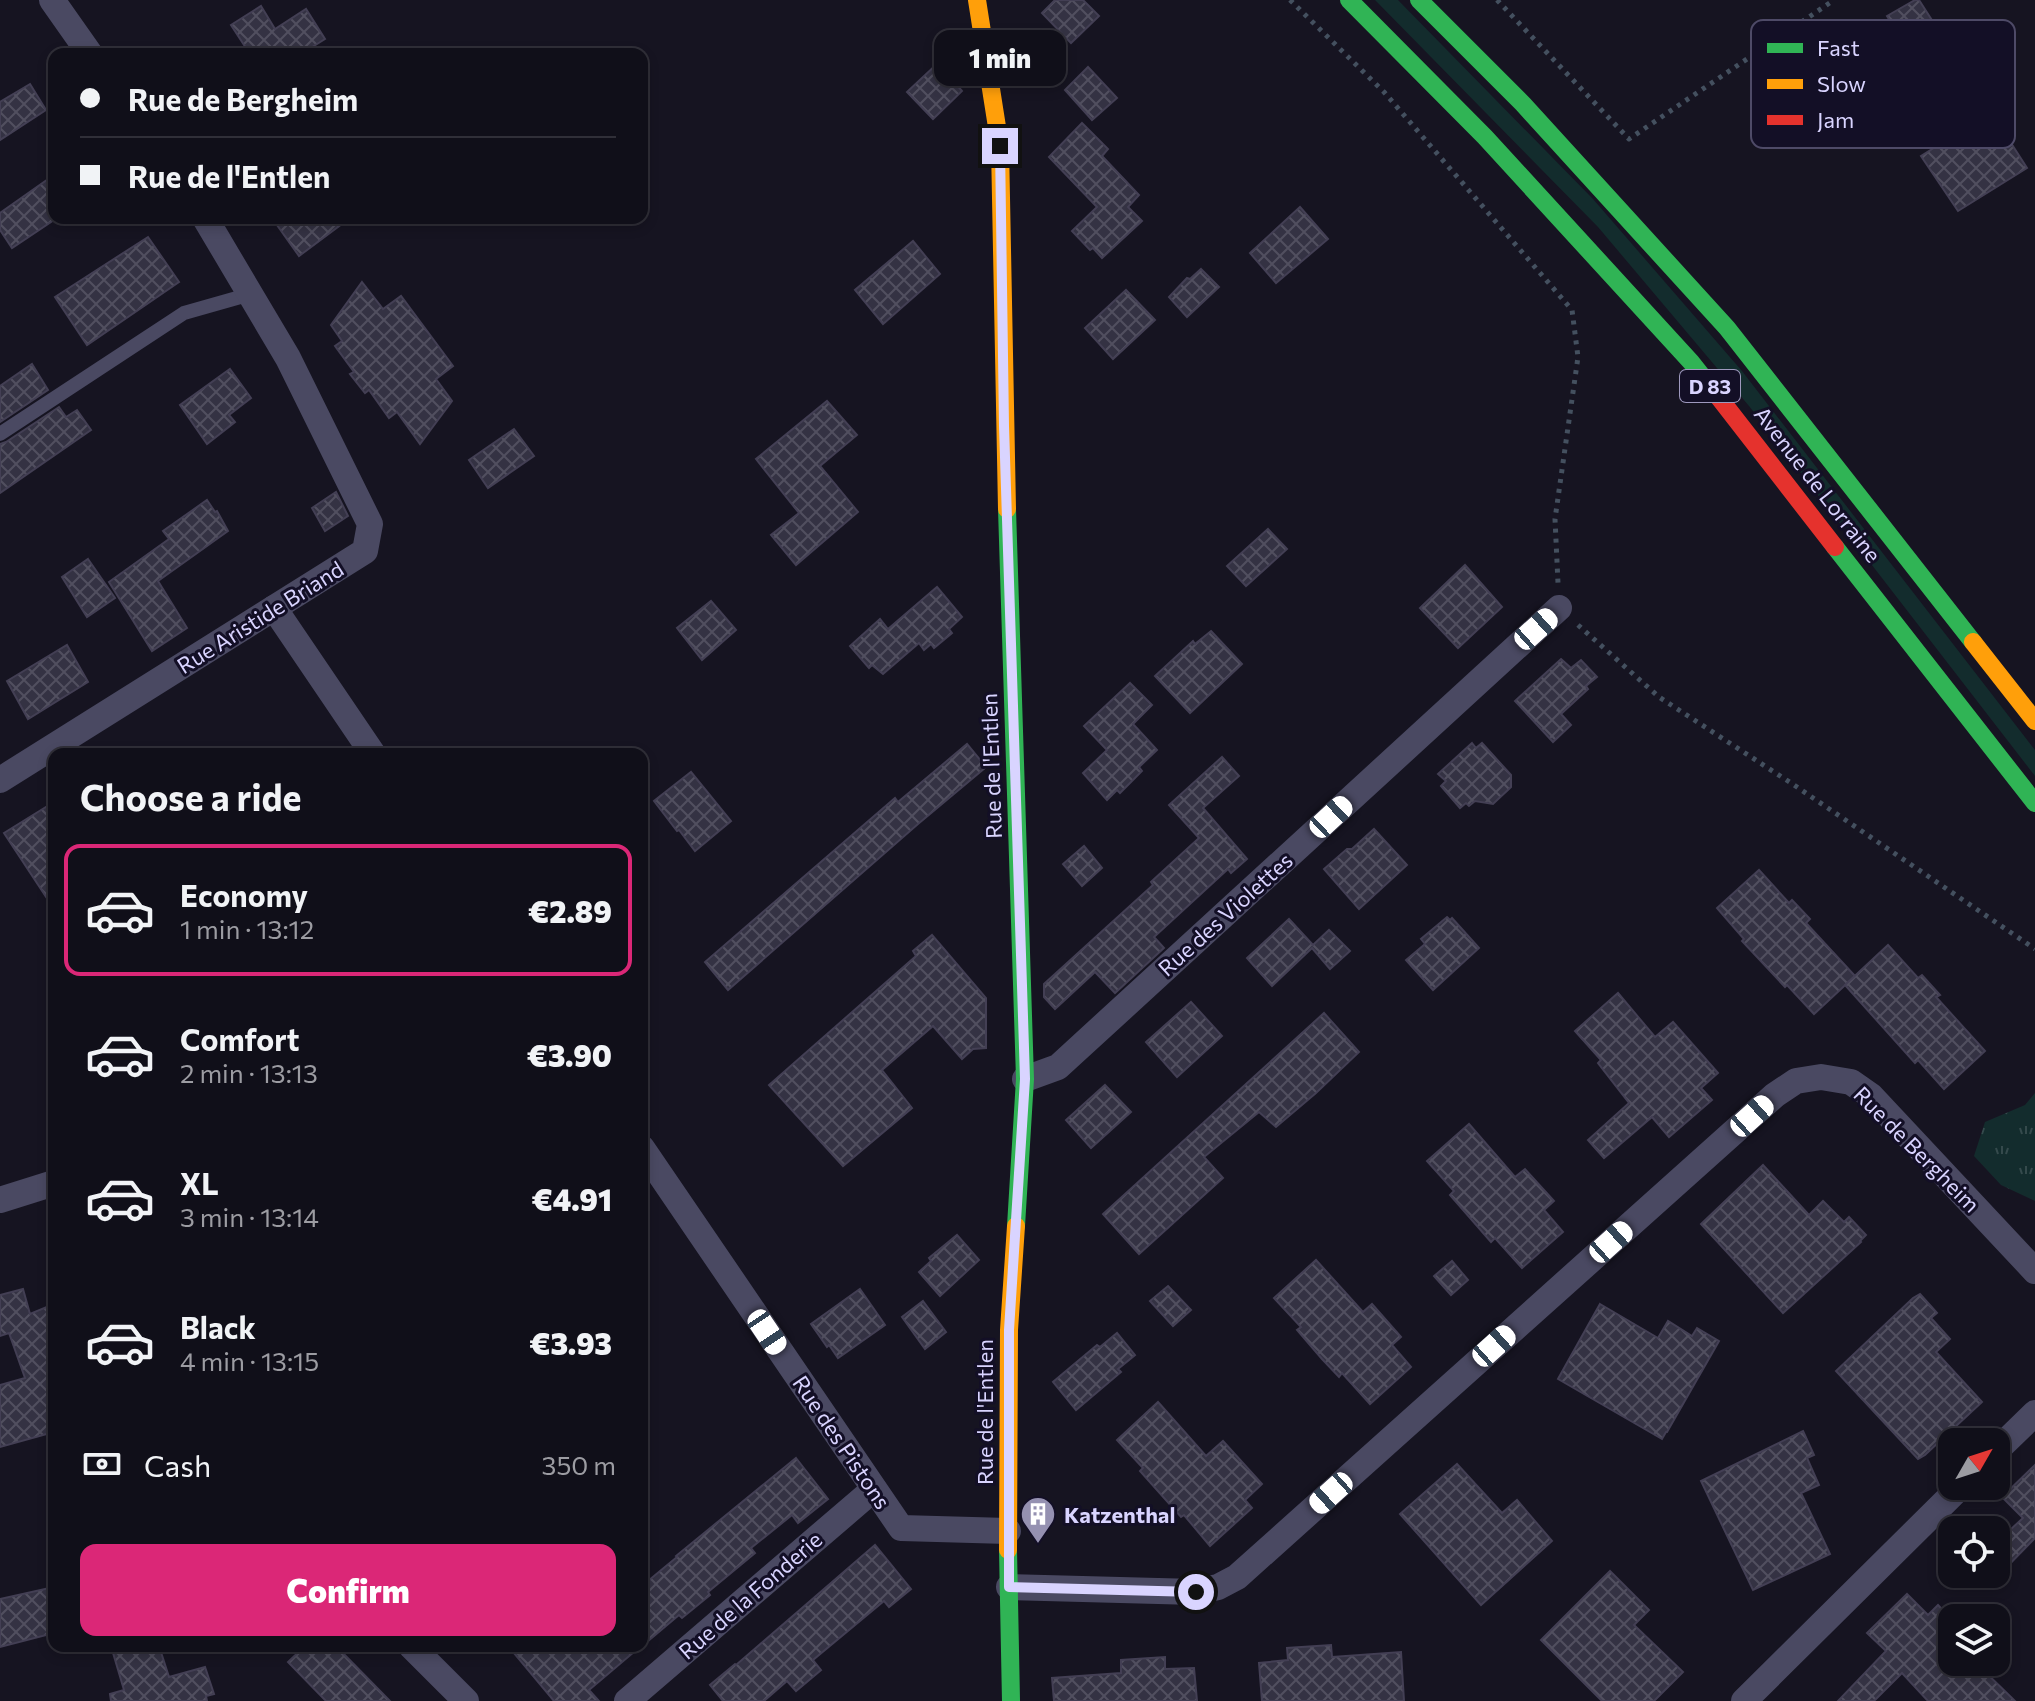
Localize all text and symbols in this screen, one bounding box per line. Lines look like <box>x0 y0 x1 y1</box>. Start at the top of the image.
legend <box>1751 20 2015 148</box>
callout: 1 min <box>934 30 1066 86</box>
text: Fast <box>1817 34 1860 61</box>
text: 1 min <box>969 42 1031 73</box>
text: Slow <box>1817 70 1866 97</box>
text: Rue de Bergheim <box>128 80 358 117</box>
text: Jam <box>1817 106 1854 133</box>
route end <box>982 128 1018 164</box>
text: Rue de l'Entlen <box>128 157 330 194</box>
road number: D 83 <box>1680 370 1740 402</box>
street label: Avenue de Lorraine <box>1749 401 1887 567</box>
street label: Rue Aristide Briand <box>172 555 348 679</box>
car <box>1510 604 1562 654</box>
street label: Rue de l'Entlen <box>975 693 1007 839</box>
text: Choose a ride <box>80 774 301 818</box>
car <box>1305 792 1357 842</box>
street label: Rue des Violettes <box>1152 847 1298 981</box>
icon: car <box>84 874 156 946</box>
text: Economy <box>180 876 308 913</box>
text: €2.89 <box>528 892 612 929</box>
text: 1 min · 13:12 <box>180 913 314 944</box>
icon: car <box>84 1018 156 1090</box>
text: Comfort <box>180 1020 299 1057</box>
text: €3.90 <box>527 1036 612 1073</box>
text: 2 min · 13:13 <box>180 1057 318 1088</box>
street label: Rue de Bergheim <box>1848 1080 1986 1218</box>
car <box>1726 1091 1778 1141</box>
icon: car <box>84 1162 156 1234</box>
text: XL <box>180 1164 219 1201</box>
text: €4.91 <box>532 1180 612 1217</box>
text: 3 min · 13:14 <box>180 1201 319 1232</box>
car <box>1585 1217 1637 1267</box>
car <box>744 1305 790 1359</box>
icon: car <box>84 1306 156 1378</box>
text: Black <box>180 1308 256 1345</box>
car <box>1468 1321 1520 1371</box>
text: €3.93 <box>529 1324 612 1361</box>
street label: Rue de l'Entlen <box>971 1339 998 1485</box>
text: 4 min · 13:15 <box>180 1345 319 1376</box>
street label: Rue des Pistons <box>787 1370 897 1514</box>
north arrow <box>1938 1428 2010 1500</box>
map controls <box>1938 1428 2010 1676</box>
icon: cash <box>80 1442 124 1486</box>
text: Cash <box>144 1446 211 1483</box>
text: 350 m <box>542 1449 616 1480</box>
car <box>1305 1468 1357 1518</box>
building icon: Katzenthal <box>1019 1495 1057 1545</box>
place label: Katzenthal <box>1064 1501 1175 1528</box>
button: locate <box>1938 1516 2010 1588</box>
street label: Rue de la Fonderie <box>673 1525 827 1665</box>
button: Confirm <box>80 1544 616 1636</box>
route start <box>1178 1574 1214 1610</box>
button: layers <box>1938 1604 2010 1676</box>

